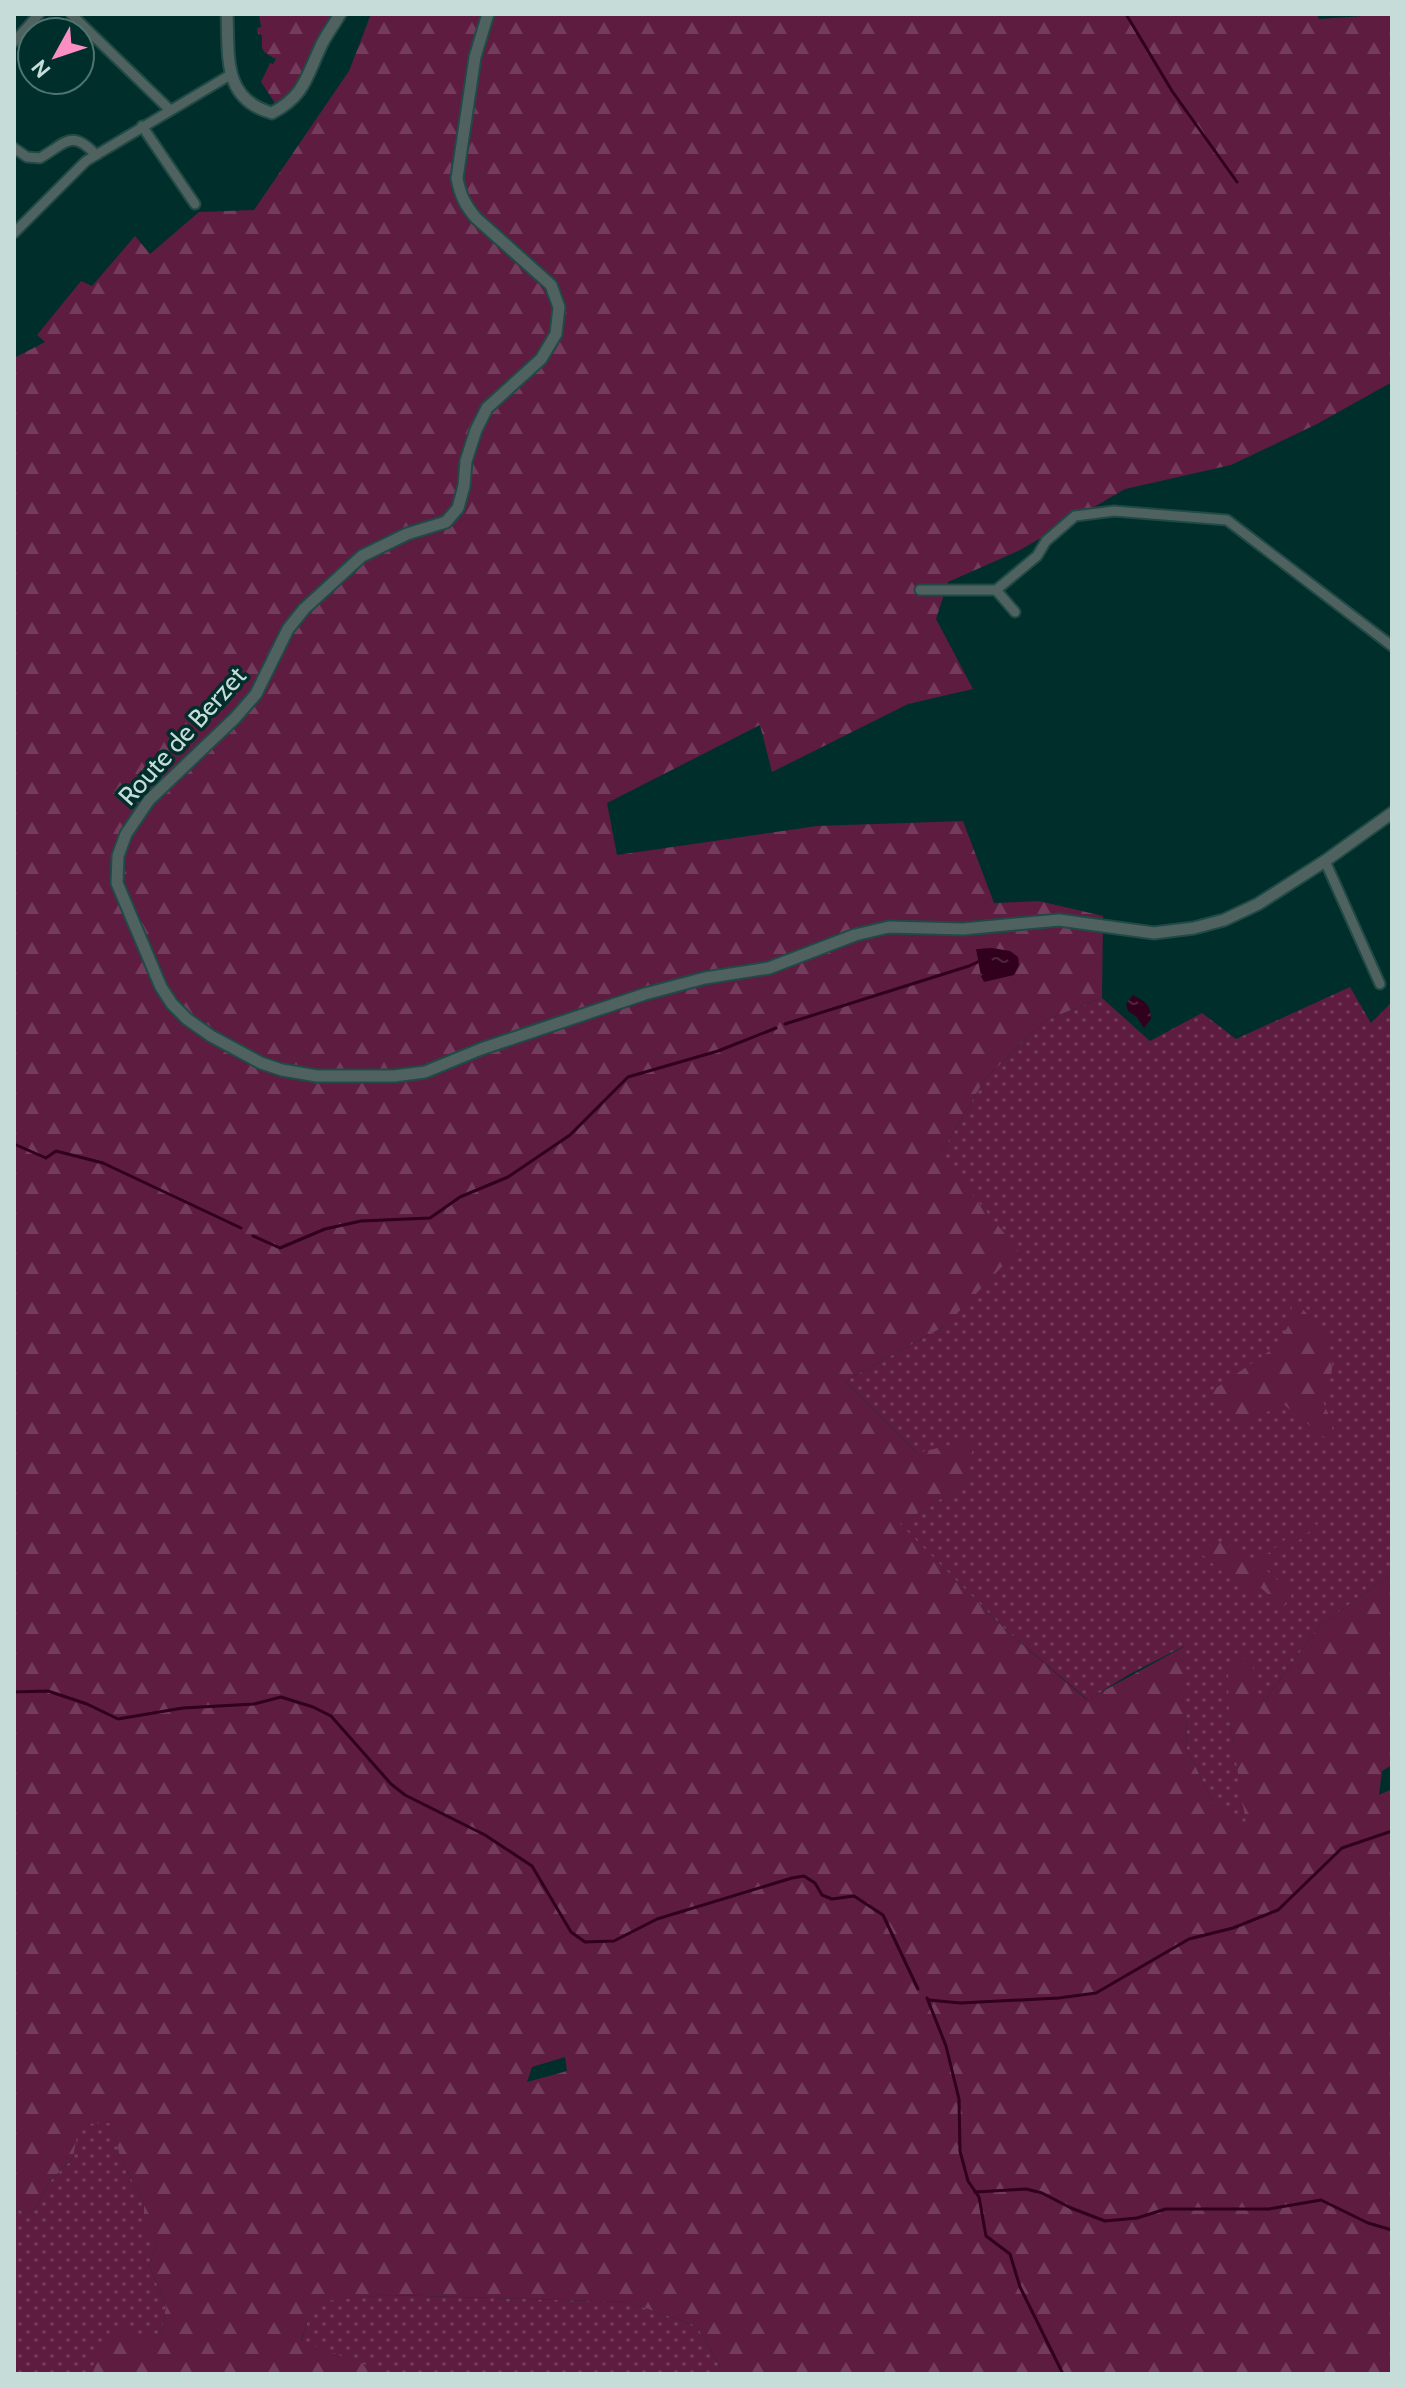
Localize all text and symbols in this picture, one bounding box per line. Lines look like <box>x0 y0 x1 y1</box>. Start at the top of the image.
north arrow <box>16 16 96 96</box>
text: N <box>26 54 56 83</box>
street label: Route de Berzet <box>111 660 253 812</box>

